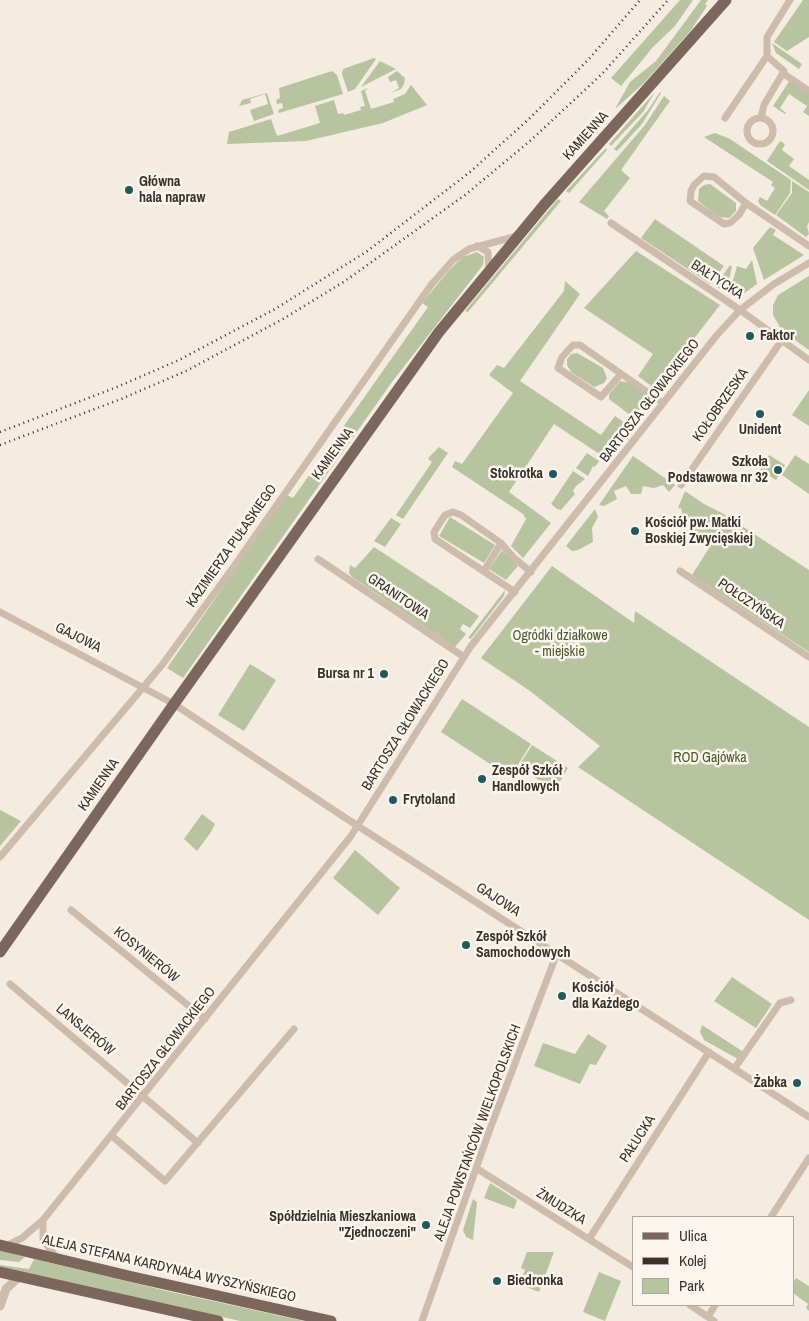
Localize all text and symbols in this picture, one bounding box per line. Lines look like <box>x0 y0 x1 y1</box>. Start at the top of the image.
street label: KAMIENNA <box>560 108 612 164</box>
place label: Główna hala napraw <box>139 174 205 206</box>
marker: Główna hala napraw <box>123 184 135 196</box>
street label: BAŁTYCKA <box>688 257 746 303</box>
place label: Faktor <box>760 328 795 344</box>
marker: Faktor <box>744 330 756 342</box>
street label: BARTOSZA GŁOWACKIEGO <box>597 336 703 466</box>
street label: KOŁOBRZESKA <box>690 365 752 445</box>
marker: Unident <box>754 408 766 420</box>
place label: Unident <box>739 422 781 438</box>
street label: KAMIENNA <box>309 425 357 483</box>
place label: Szkoła Podstawowa nr 32 <box>668 454 768 487</box>
marker: Szkoła Podstawowa nr 32 <box>772 464 784 476</box>
place label: Stokrotka <box>490 466 543 482</box>
marker: Stokrotka <box>547 468 559 480</box>
street label: KAZIMIERZA PUŁASKIEGO <box>183 481 281 611</box>
place label: Kościół pw. Matki Boskiej Zwycięskiej <box>645 515 753 548</box>
marker: Kościół pw. Matki Boskiej Zwycięskiej <box>629 525 641 537</box>
street label: GRANITOWA <box>364 570 432 624</box>
street label: POŁCZYŃSKA <box>714 575 788 633</box>
street label: GAJOWA <box>52 619 104 657</box>
park label: Ogródki działkowe - miejskie <box>512 628 608 660</box>
street label: BARTOSZA GŁOWACKIEGO <box>359 656 453 794</box>
place label: Bursa nr 1 <box>317 666 374 682</box>
marker: Bursa nr 1 <box>378 668 390 680</box>
park label: ROD Gajówka <box>673 750 747 766</box>
street label: KAMIENNA <box>75 756 123 814</box>
place label: Zespół Szkół Handlowych <box>492 763 562 796</box>
marker: Zespół Szkół Handlowych <box>476 773 488 785</box>
place label: Frytoland <box>403 792 455 808</box>
marker: Frytoland <box>387 794 399 806</box>
street label: GAJOWA <box>473 880 523 920</box>
street label: KOSYNIERÓW <box>110 924 182 986</box>
place label: Zespół Szkół Samochodowych <box>476 929 570 962</box>
marker: Zespół Szkół Samochodowych <box>460 939 472 951</box>
place label: Kościół dla Każdego <box>572 980 640 1012</box>
street label: BARTOSZA GŁOWACKIEGO <box>113 984 219 1114</box>
marker: Kościół dla Każdego <box>556 990 568 1002</box>
street label: LANSJERÓW <box>52 1001 118 1059</box>
street label: ALEJA POWSTAŃCÓW WIELKOPOLSKICH <box>431 1022 525 1244</box>
place label: Żabka <box>754 1075 787 1091</box>
marker: Żabka <box>791 1077 803 1089</box>
street label: PAŁUCKA <box>617 1112 659 1166</box>
street label: ŻMUDZKA <box>533 1185 589 1229</box>
place label: Spółdzielnia Mieszkaniowa "Zjednoczeni" <box>269 1209 416 1242</box>
legend <box>632 1216 794 1306</box>
marker: Spółdzielnia Mieszkaniowa "Zjednoczeni" <box>420 1219 432 1231</box>
text: Ulica <box>679 1225 707 1246</box>
street label: ALEJA STEFANA KARDYNAŁA WYSZYŃSKIEGO <box>41 1232 297 1306</box>
text: Kolej <box>679 1250 706 1271</box>
place label: Biedronka <box>507 1273 563 1289</box>
marker: Biedronka <box>491 1275 503 1287</box>
text: Park <box>679 1275 704 1296</box>

